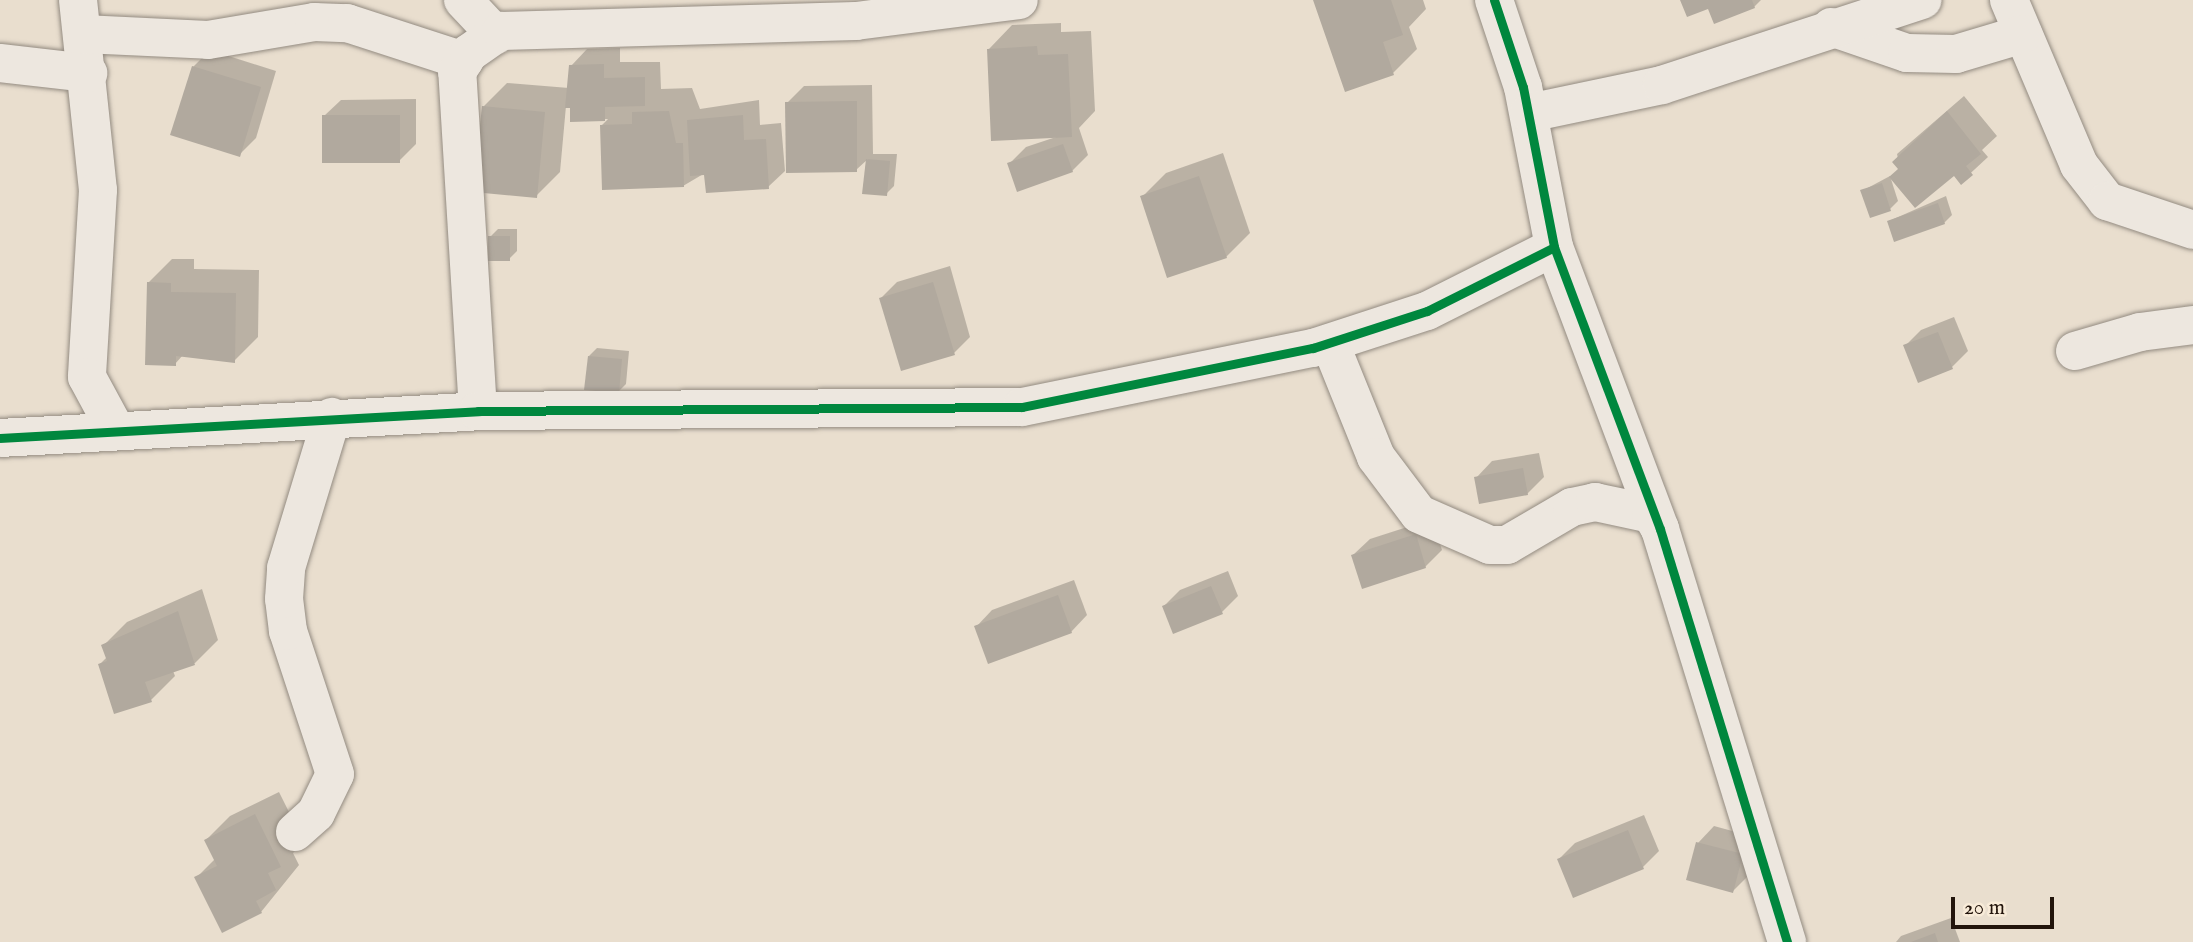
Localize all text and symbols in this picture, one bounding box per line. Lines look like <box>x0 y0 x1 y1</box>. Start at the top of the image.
scale bar <box>1955 883 2058 927</box>
text: 20 m <box>1964 895 2005 922</box>

